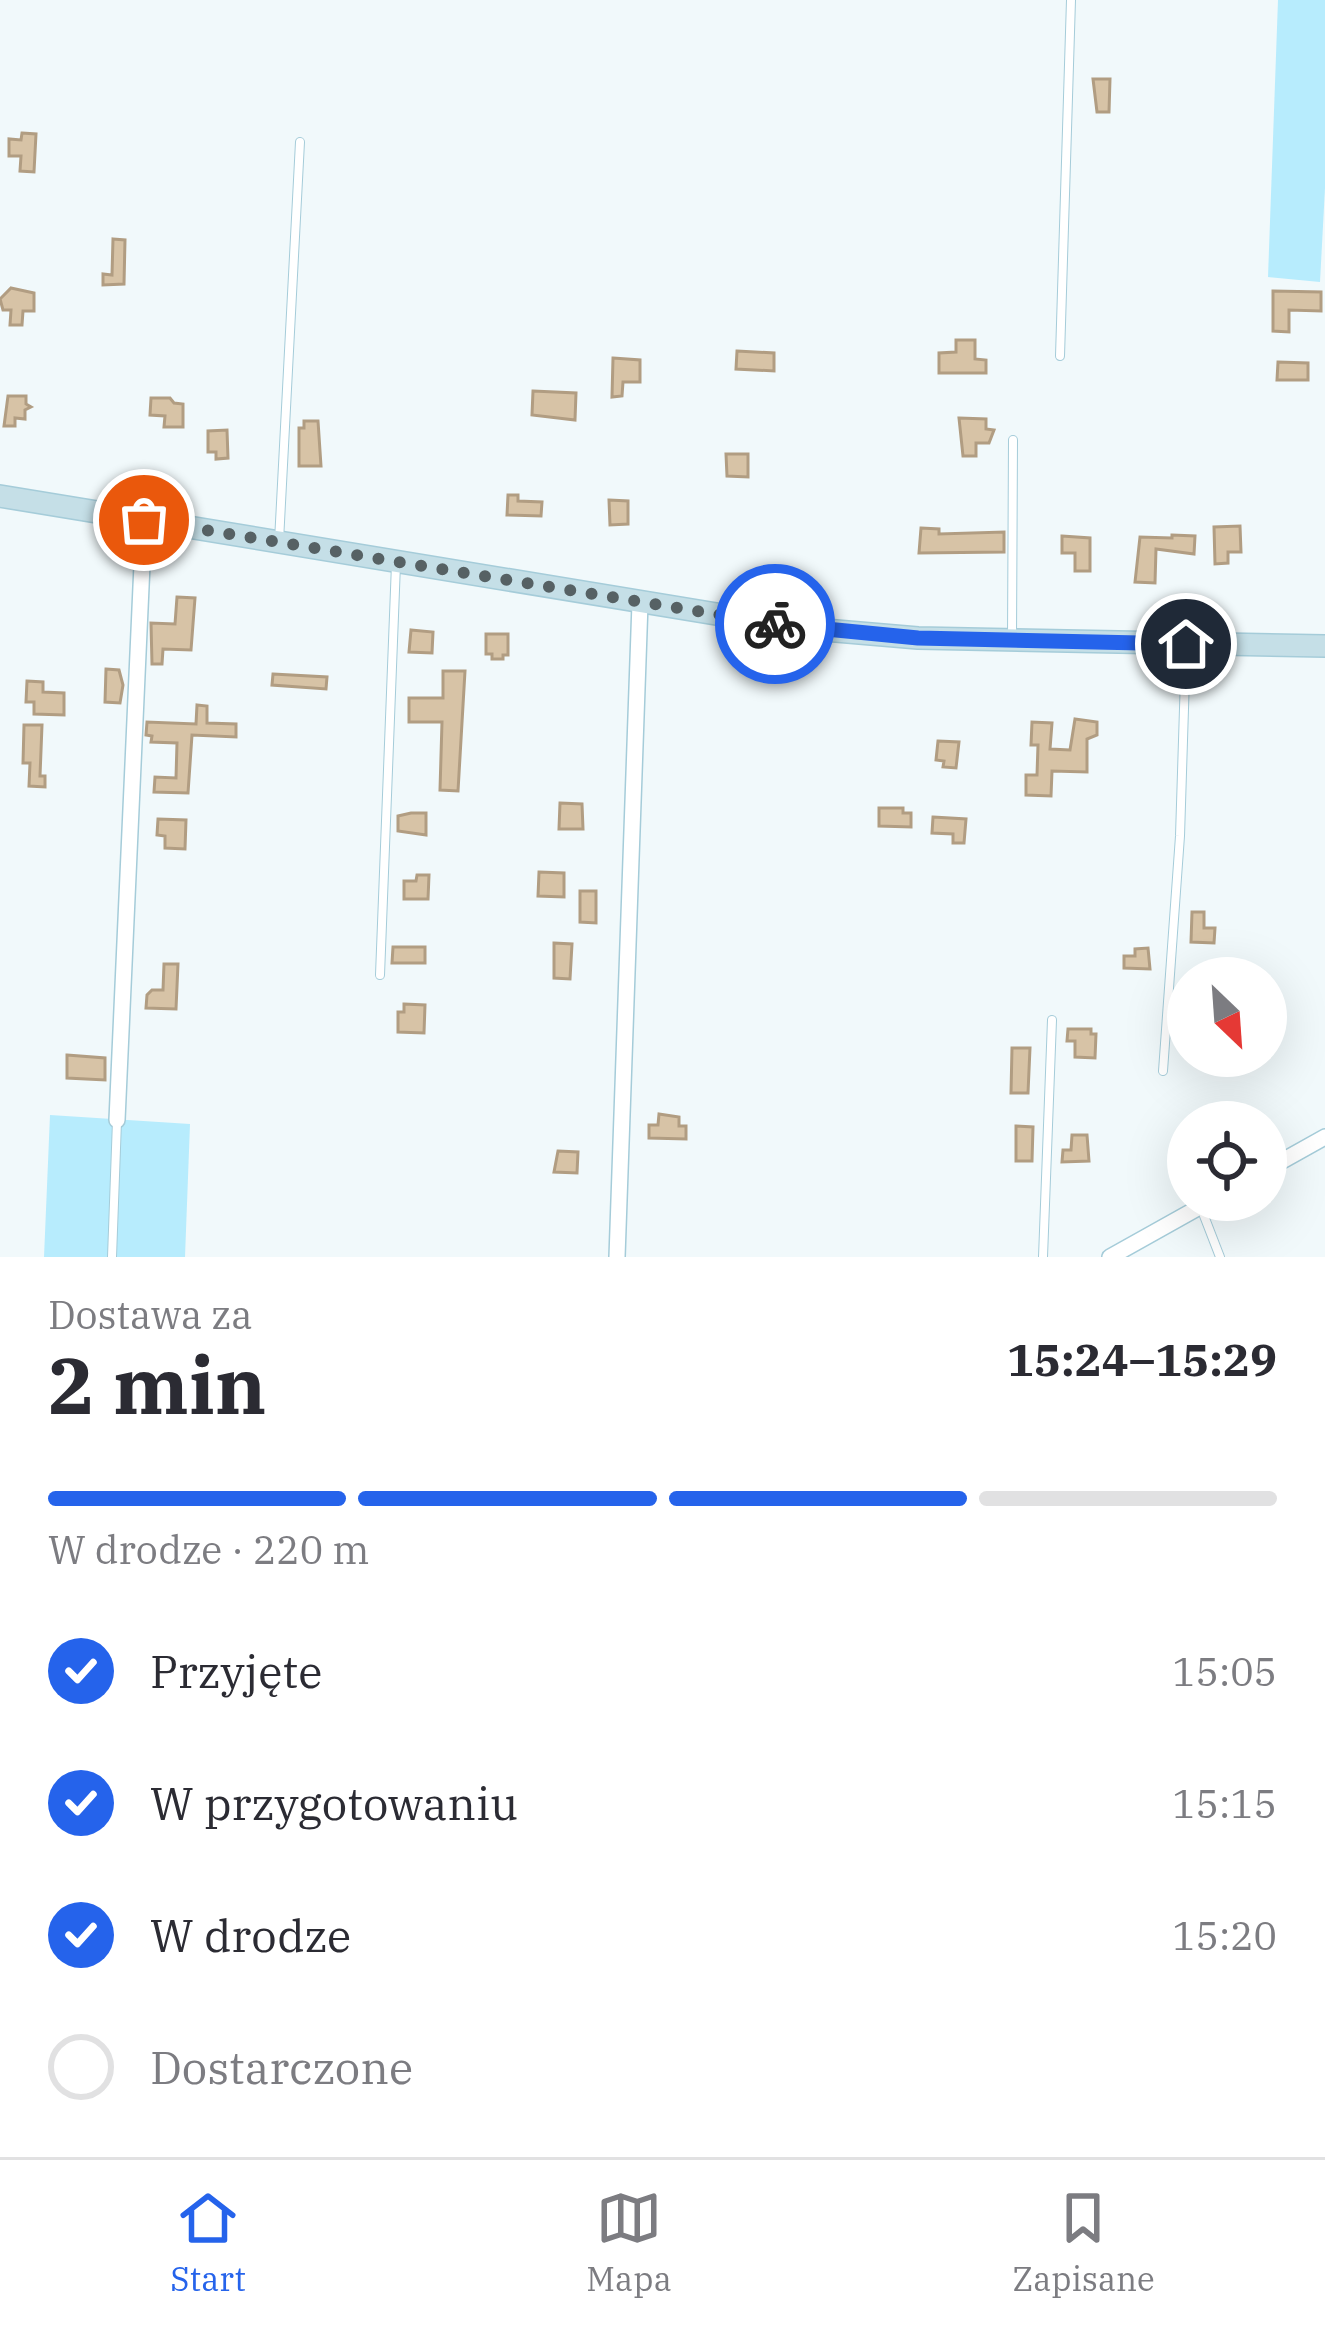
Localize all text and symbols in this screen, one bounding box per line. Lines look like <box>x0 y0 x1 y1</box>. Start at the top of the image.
pin <box>93 469 195 571</box>
icon: bag <box>111 487 177 553</box>
courier <box>715 564 835 684</box>
icon: bike <box>742 591 808 657</box>
pin <box>1135 593 1237 695</box>
icon: home <box>1153 611 1219 677</box>
north arrow <box>1167 957 1287 1077</box>
map controls <box>1167 957 1287 1221</box>
button: locate <box>1167 1101 1287 1221</box>
text: Dostawa za <box>48 1289 252 1340</box>
text: 15:24–15:29 <box>1007 1330 1277 1388</box>
text: 2 min <box>48 1334 266 1435</box>
text: W drodze · 220 m <box>48 1524 369 1575</box>
icon: check <box>48 1638 114 1704</box>
text: Przyjęte <box>150 1642 322 1700</box>
text: 15:05 <box>1172 1646 1277 1697</box>
icon: check <box>48 1770 114 1836</box>
text: W przygotowaniu <box>150 1774 518 1832</box>
text: 15:15 <box>1172 1778 1277 1829</box>
icon: check <box>48 1902 114 1968</box>
text: W drodze <box>150 1906 351 1964</box>
text: 15:20 <box>1172 1910 1277 1961</box>
text: Dostarczone <box>150 2038 413 2096</box>
tab: Start <box>170 2185 246 2300</box>
tab: Mapa <box>586 2185 672 2300</box>
tab: Zapisane <box>1012 2185 1155 2300</box>

